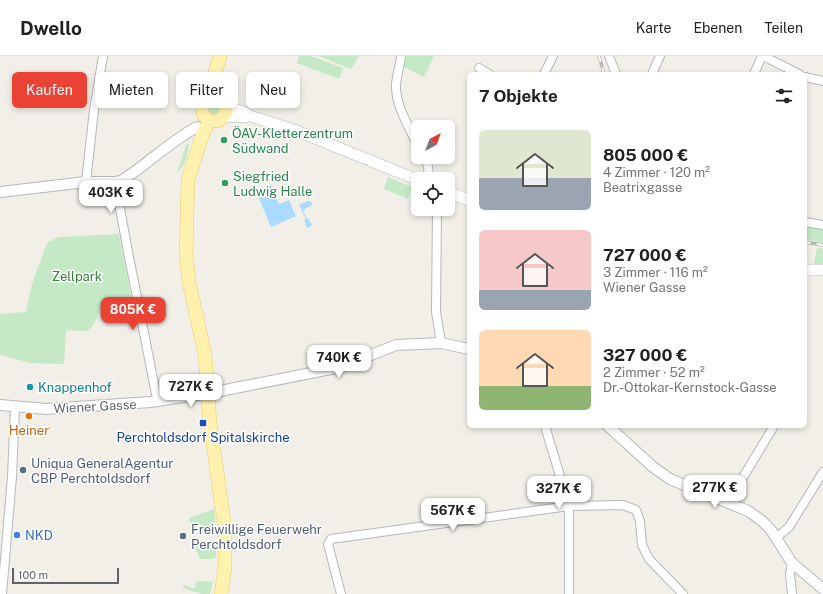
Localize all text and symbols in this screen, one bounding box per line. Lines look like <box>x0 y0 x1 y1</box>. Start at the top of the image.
text: Dwello <box>20 17 82 39</box>
text: Karte <box>636 20 671 36</box>
text: Ebenen <box>693 20 742 36</box>
text: Teilen <box>764 20 803 36</box>
chip: Kaufen <box>12 72 87 108</box>
chip: Mieten <box>95 72 168 108</box>
chip: Filter <box>176 72 238 108</box>
chip: Neu <box>246 72 300 108</box>
icon: filters <box>773 85 795 107</box>
text: 7 Objekte <box>479 86 558 106</box>
north arrow <box>411 120 455 164</box>
map controls <box>411 120 455 216</box>
place label: ÖAV-Kletterzentrum Südwand <box>232 126 353 156</box>
marker: ÖAV-Kletterzentrum Südwand <box>219 135 229 145</box>
text: 805 000 € <box>603 145 688 165</box>
icon: home <box>511 146 559 194</box>
text: 4 Zimmer · 120 m² <box>603 165 710 180</box>
place label: Siegfried Ludwig Halle <box>233 169 312 199</box>
button: locate <box>411 172 455 216</box>
marker: Siegfried Ludwig Halle <box>220 178 230 188</box>
pin: 403K € <box>78 180 144 214</box>
text: Beatrixgasse <box>603 180 682 195</box>
text: 403K € <box>88 185 134 200</box>
text: 727 000 € <box>603 245 687 265</box>
icon: home <box>511 246 559 294</box>
text: 3 Zimmer · 116 m² <box>603 265 708 280</box>
park label: Zellpark <box>52 269 102 284</box>
text: Wiener Gasse <box>603 280 686 295</box>
pin: 805K € <box>100 297 166 331</box>
text: 805K € <box>110 302 156 317</box>
pin: 740K € <box>306 345 372 379</box>
text: 327 000 € <box>603 345 687 365</box>
icon: home <box>511 346 559 394</box>
text: 740K € <box>316 350 362 365</box>
text: 2 Zimmer · 52 m² <box>603 365 705 380</box>
pin: 727K € <box>158 374 224 408</box>
text: 727K € <box>168 379 214 394</box>
place label: Knappenhof <box>38 380 112 395</box>
text: Dr.-Ottokar-Kernstock-Gasse <box>603 380 777 395</box>
marker: Knappenhof <box>25 382 35 392</box>
street label: Wiener Gasse <box>53 397 137 416</box>
marker: Heiner <box>24 411 34 421</box>
marker: Perchtoldsdorf Spitalskirche <box>198 418 208 428</box>
place label: Heiner <box>9 423 49 438</box>
place label: Perchtoldsdorf Spitalskirche <box>116 430 290 445</box>
place label: Uniqua GeneralAgentur CBP Perchtoldsdorf <box>31 456 173 486</box>
marker: Uniqua GeneralAgentur CBP Perchtoldsdorf <box>18 465 28 475</box>
pin: 277K € <box>682 475 748 509</box>
pin: 327K € <box>526 476 592 510</box>
text: 277K € <box>692 480 738 495</box>
text: 327K € <box>536 481 582 496</box>
pin: 567K € <box>420 498 486 532</box>
text: 567K € <box>430 503 476 518</box>
place label: Freiwillige Feuerwehr Perchtoldsdorf <box>191 522 322 552</box>
place label: NKD <box>25 528 53 543</box>
marker: NKD <box>12 530 22 540</box>
marker: Freiwillige Feuerwehr Perchtoldsdorf <box>178 531 188 541</box>
scale bar <box>12 566 119 585</box>
text: 100 m <box>18 569 48 581</box>

